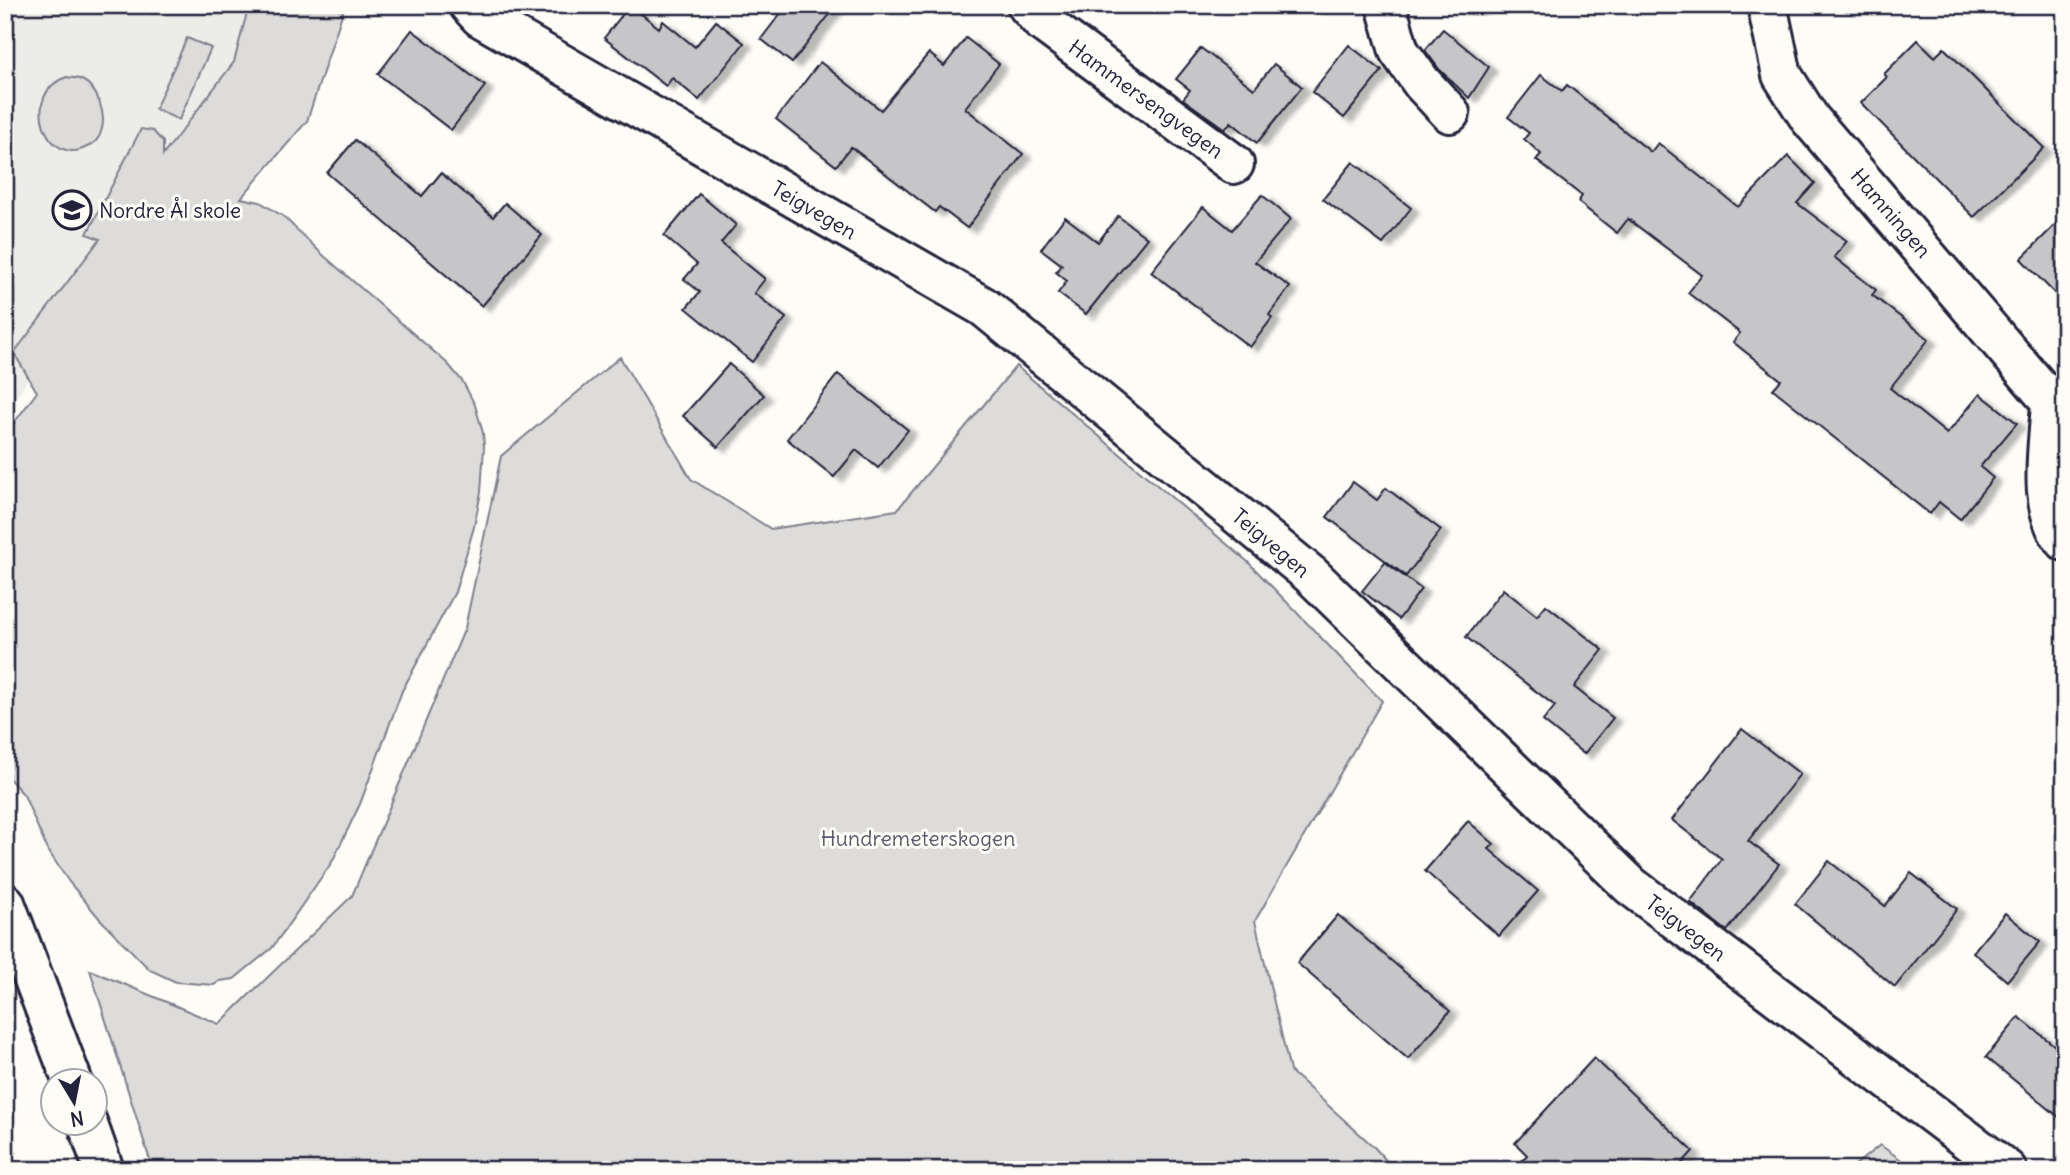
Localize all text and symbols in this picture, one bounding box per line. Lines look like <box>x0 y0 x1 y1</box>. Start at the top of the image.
street label: Hammersengvegen <box>1063 34 1229 164</box>
street label: Hamningen <box>1845 163 1937 263</box>
street label: Teigvegen <box>767 175 861 245</box>
school or university icon: Nordre Ål skole <box>51 189 93 231</box>
place label: Nordre Ål skole <box>99 197 241 224</box>
street label: Teigvegen <box>1226 502 1316 584</box>
park label: Hundremeterskogen <box>821 825 1015 852</box>
street label: Teigvegen <box>1640 889 1732 967</box>
north arrow <box>38 1066 108 1136</box>
text: N <box>68 1106 86 1132</box>

